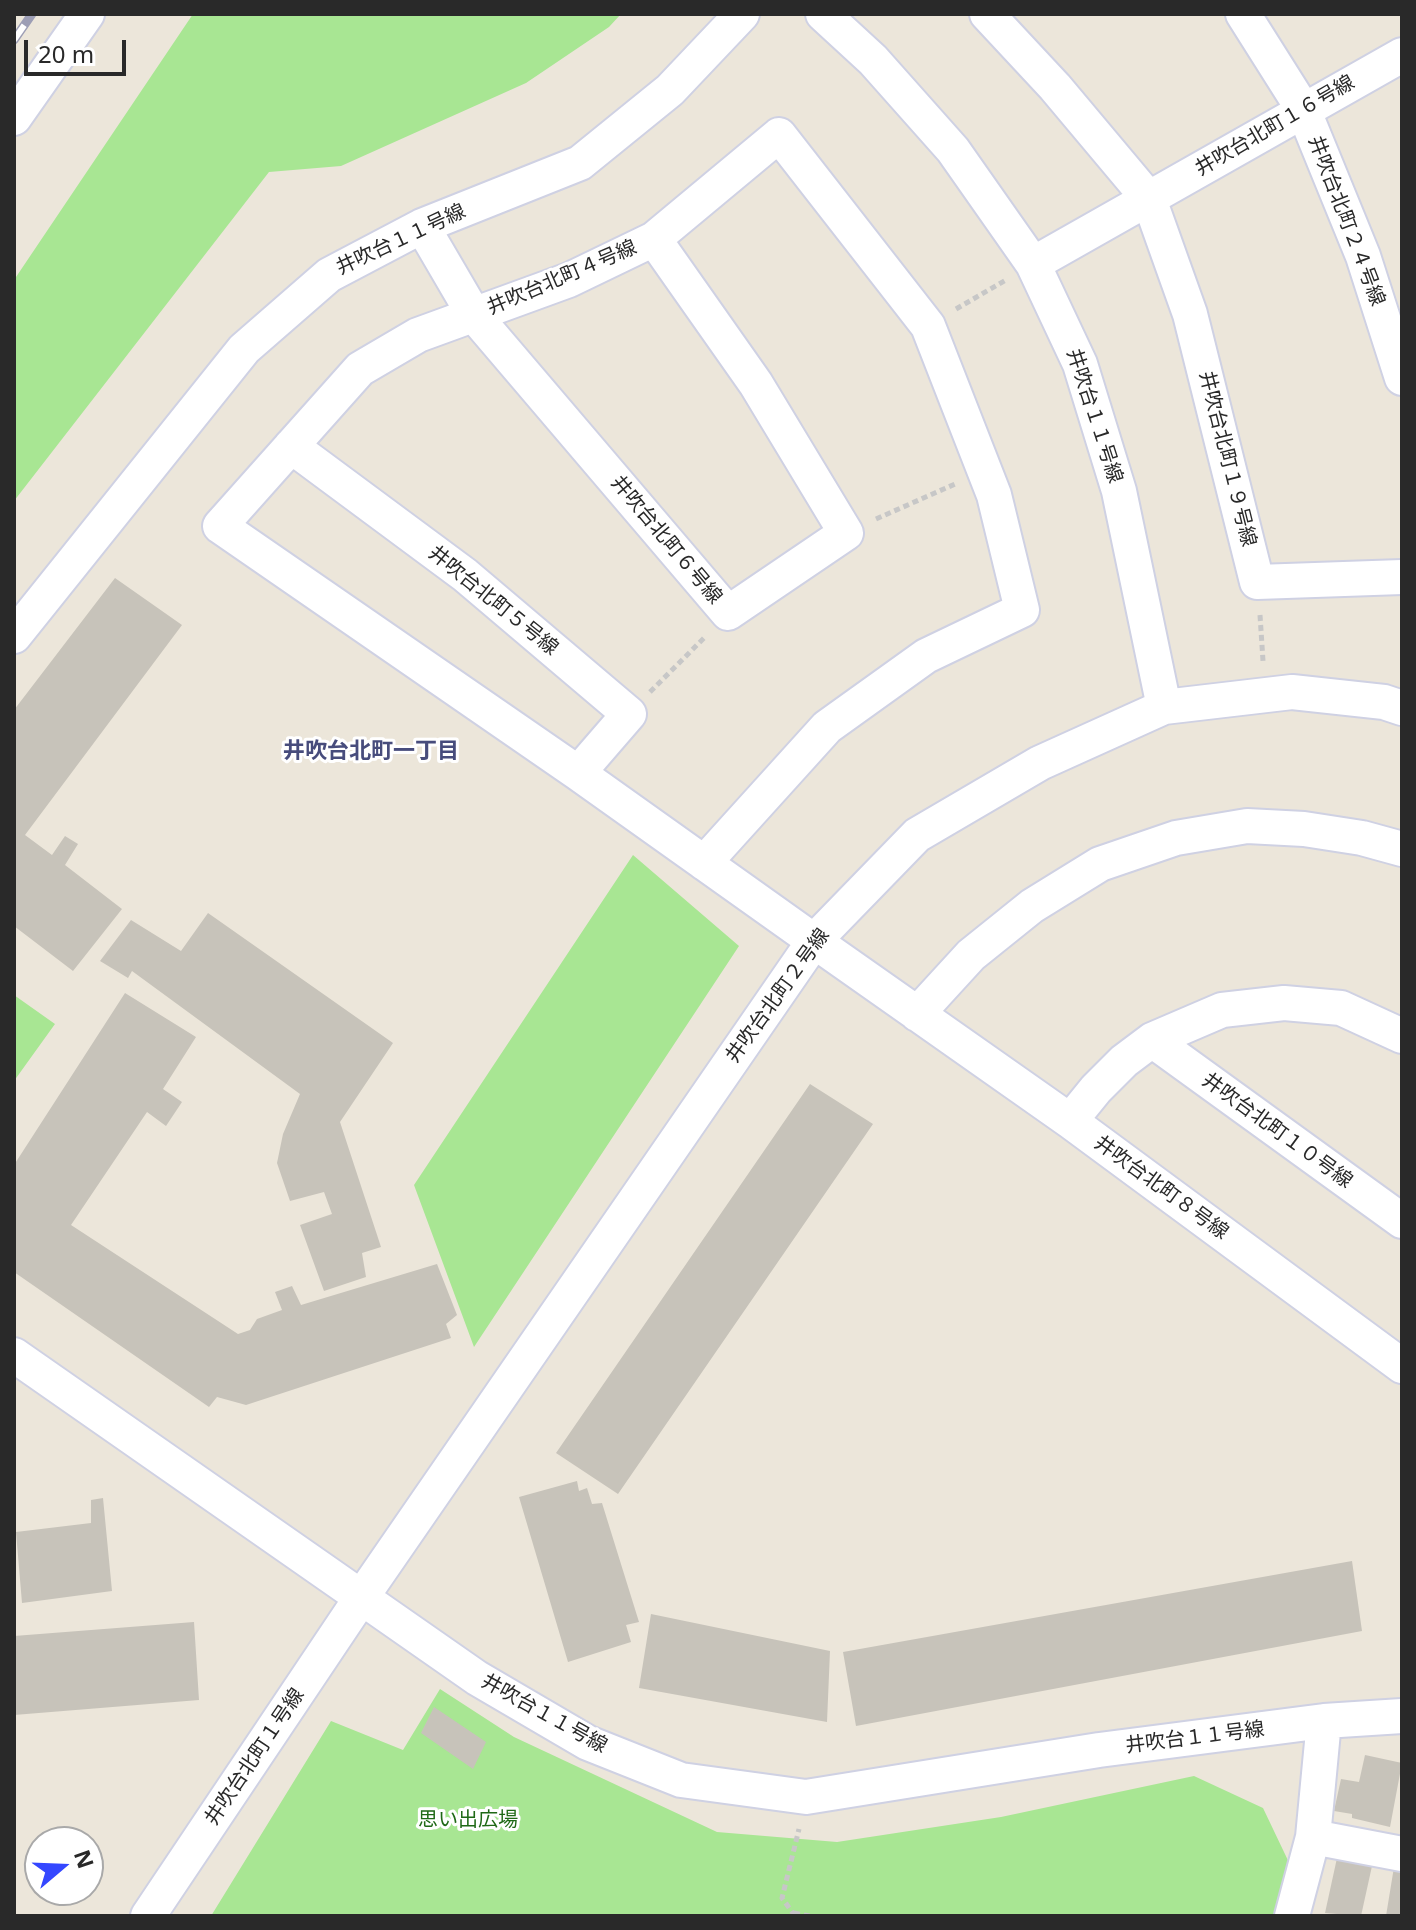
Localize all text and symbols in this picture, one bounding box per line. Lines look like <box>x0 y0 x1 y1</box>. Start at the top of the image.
scale bar <box>28 24 130 74</box>
text: 20 m <box>38 37 94 70</box>
street label: 井吹台北町１６号線 <box>1191 71 1359 181</box>
street label: 井吹台北町２４号線 <box>1303 133 1389 309</box>
street label: 井吹台１１号線 <box>332 200 470 280</box>
street label: 井吹台北町４号線 <box>484 236 640 320</box>
street label: 井吹台１１号線 <box>1061 346 1127 486</box>
street label: 井吹台北町１９号線 <box>1194 369 1260 549</box>
street label: 井吹台北町６号線 <box>605 471 727 609</box>
street label: 井吹台北町５号線 <box>423 541 563 661</box>
district label: 井吹台北町一丁目 <box>283 739 459 765</box>
street label: 井吹台北町２号線 <box>721 924 835 1068</box>
street label: 井吹台北町１０号線 <box>1197 1068 1357 1194</box>
street label: 井吹台北町８号線 <box>1089 1131 1233 1245</box>
street label: 井吹台１１号線 <box>477 1670 611 1758</box>
street label: 井吹台北町１号線 <box>200 1684 310 1830</box>
street label: 井吹台１１号線 <box>1124 1718 1266 1758</box>
park label: 思い出広場 <box>418 1808 518 1832</box>
north arrow <box>24 1826 104 1906</box>
text: N <box>68 1845 102 1872</box>

